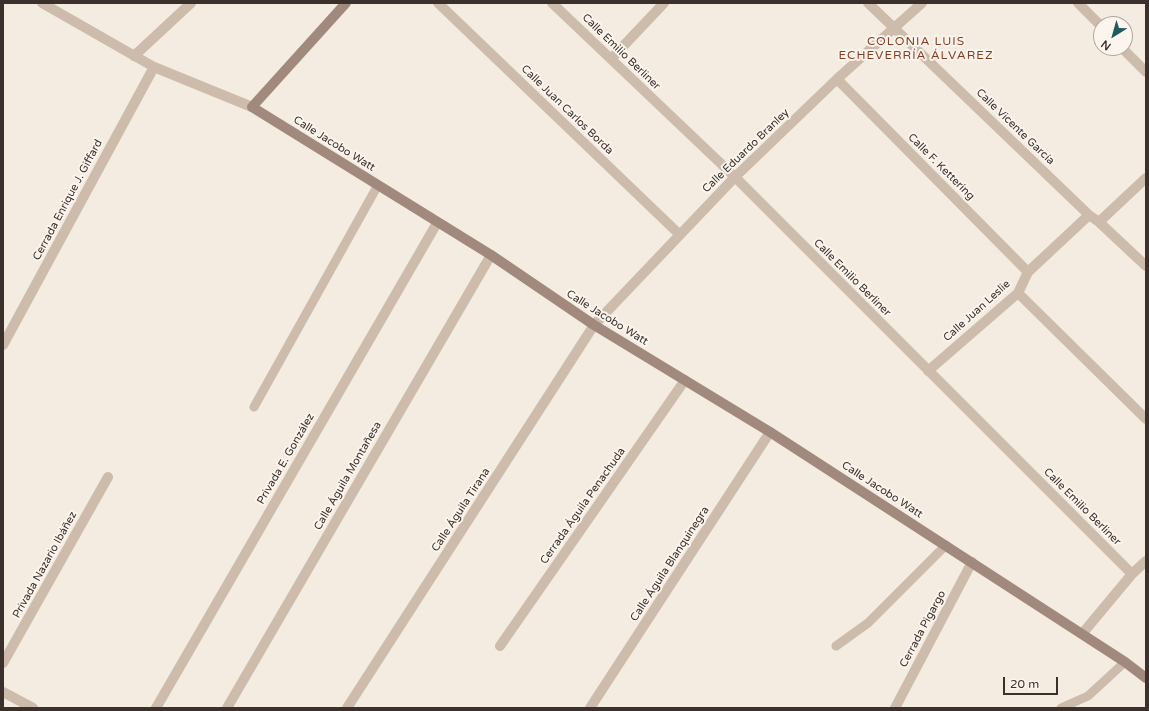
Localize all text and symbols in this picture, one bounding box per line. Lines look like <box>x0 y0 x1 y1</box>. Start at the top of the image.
street label: Calle Emilio Berliner <box>579 11 663 93</box>
north arrow <box>1093 16 1133 56</box>
district label: COLONIA LUIS ECHEVERRÍA ÁLVAREZ <box>838 35 994 63</box>
text: N <box>1099 37 1114 53</box>
street label: Calle Juan Carlos Borda <box>518 63 616 157</box>
street label: Calle Vicente García <box>973 86 1057 168</box>
street label: Calle Eduardo Branley <box>700 106 792 196</box>
street label: Calle Jacobo Watt <box>291 114 377 174</box>
street label: Calle F. Kettering <box>905 131 977 203</box>
street label: Cerrada Enrique J. Giffard <box>30 137 106 263</box>
street label: Calle Emilio Berliner <box>811 237 893 319</box>
street label: Calle Juan Leslie <box>941 277 1013 345</box>
street label: Calle Jacobo Watt <box>564 288 650 348</box>
street label: Privada E. González <box>255 411 317 507</box>
street label: Calle Águila Montañesa <box>312 419 384 533</box>
street label: Cerrada Águila Penachuda <box>538 445 628 567</box>
street label: Calle Jacobo Watt <box>839 459 925 521</box>
street label: Calle Águila Tirana <box>429 466 493 554</box>
street label: Calle Emilio Berliner <box>1041 466 1123 548</box>
street label: Calle Águila Blanquinegra <box>628 504 712 624</box>
street label: Privada Nazario Ibáñez <box>10 509 80 621</box>
street label: Cerrada Pigargo <box>897 588 949 670</box>
scale bar <box>1005 669 1060 695</box>
text: 20 m <box>1010 677 1039 691</box>

